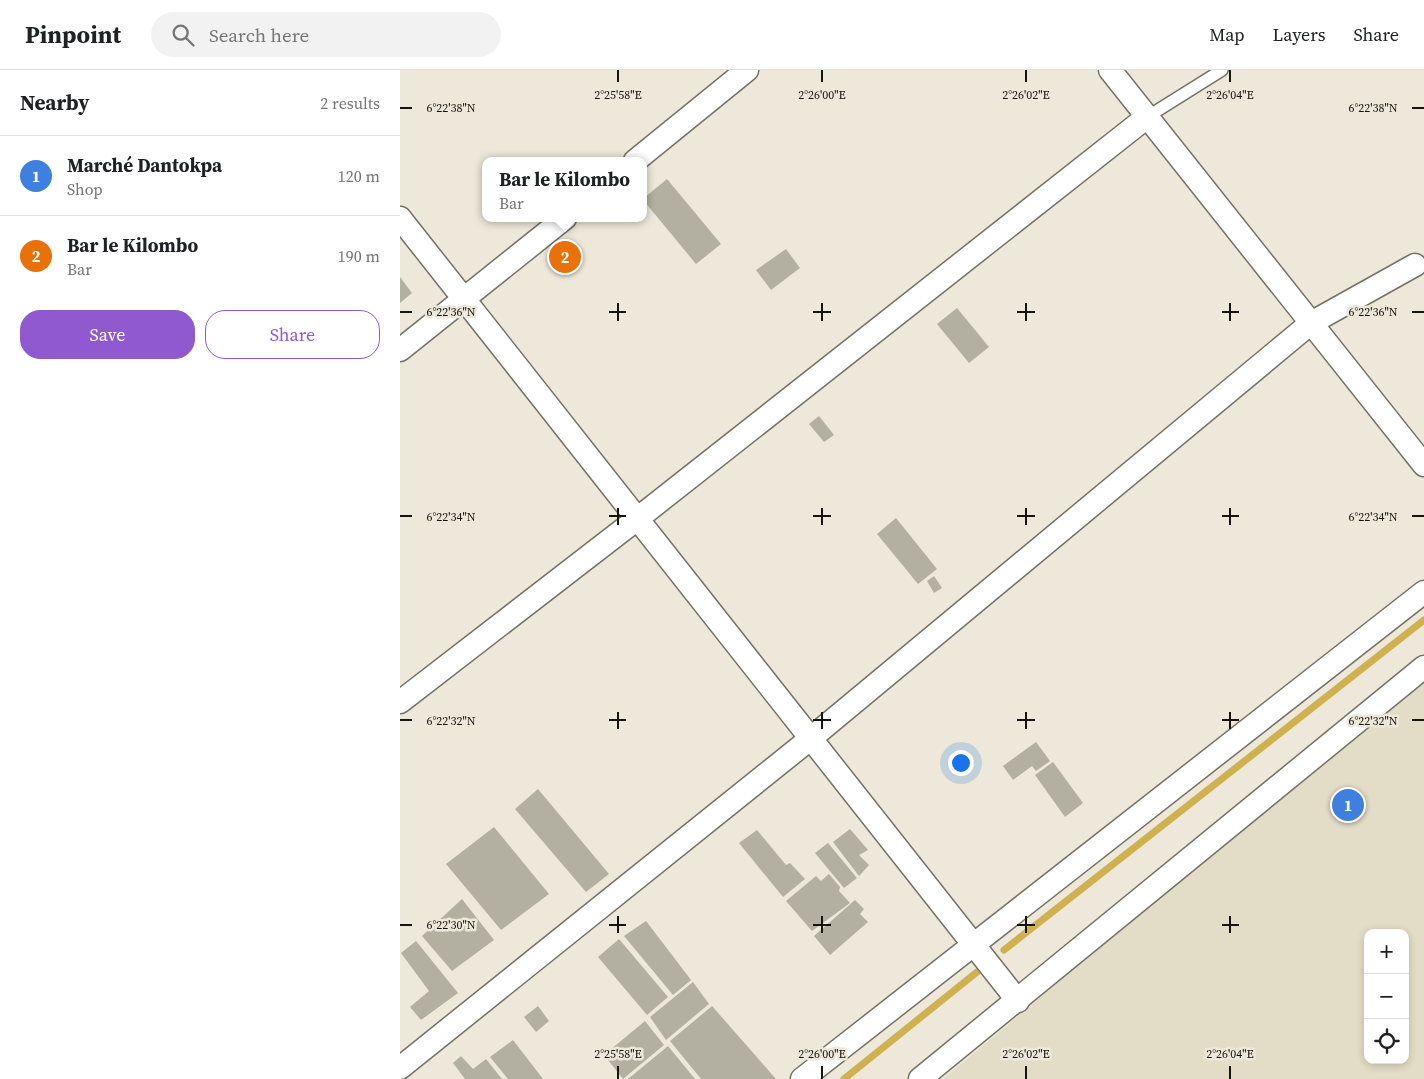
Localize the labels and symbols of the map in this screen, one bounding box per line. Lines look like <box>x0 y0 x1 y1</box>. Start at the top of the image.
text: 2°25'58"E <box>594 87 642 103</box>
text: 2°26'00"E <box>798 87 846 103</box>
text: 2°26'02"E <box>1002 87 1050 103</box>
text: 2°26'04"E <box>1206 87 1254 103</box>
text: 6°22'38"N <box>426 100 476 116</box>
text: 6°22'38"N <box>1348 100 1398 116</box>
pin: 2 <box>549 238 581 276</box>
text: 6°22'36"N <box>426 304 476 320</box>
text: 6°22'36"N <box>1348 304 1398 320</box>
text: 6°22'34"N <box>426 509 476 525</box>
text: 6°22'34"N <box>1348 509 1398 525</box>
text: 6°22'32"N <box>426 713 476 729</box>
text: 6°22'32"N <box>1348 713 1398 729</box>
your location <box>948 750 974 776</box>
pin: 1 <box>1332 786 1364 824</box>
text: 6°22'30"N <box>426 917 476 933</box>
text: 2°25'58"E <box>594 1046 642 1062</box>
text: 2°26'00"E <box>798 1046 846 1062</box>
text: 2°26'02"E <box>1002 1046 1050 1062</box>
text: 2°26'04"E <box>1206 1046 1254 1062</box>

